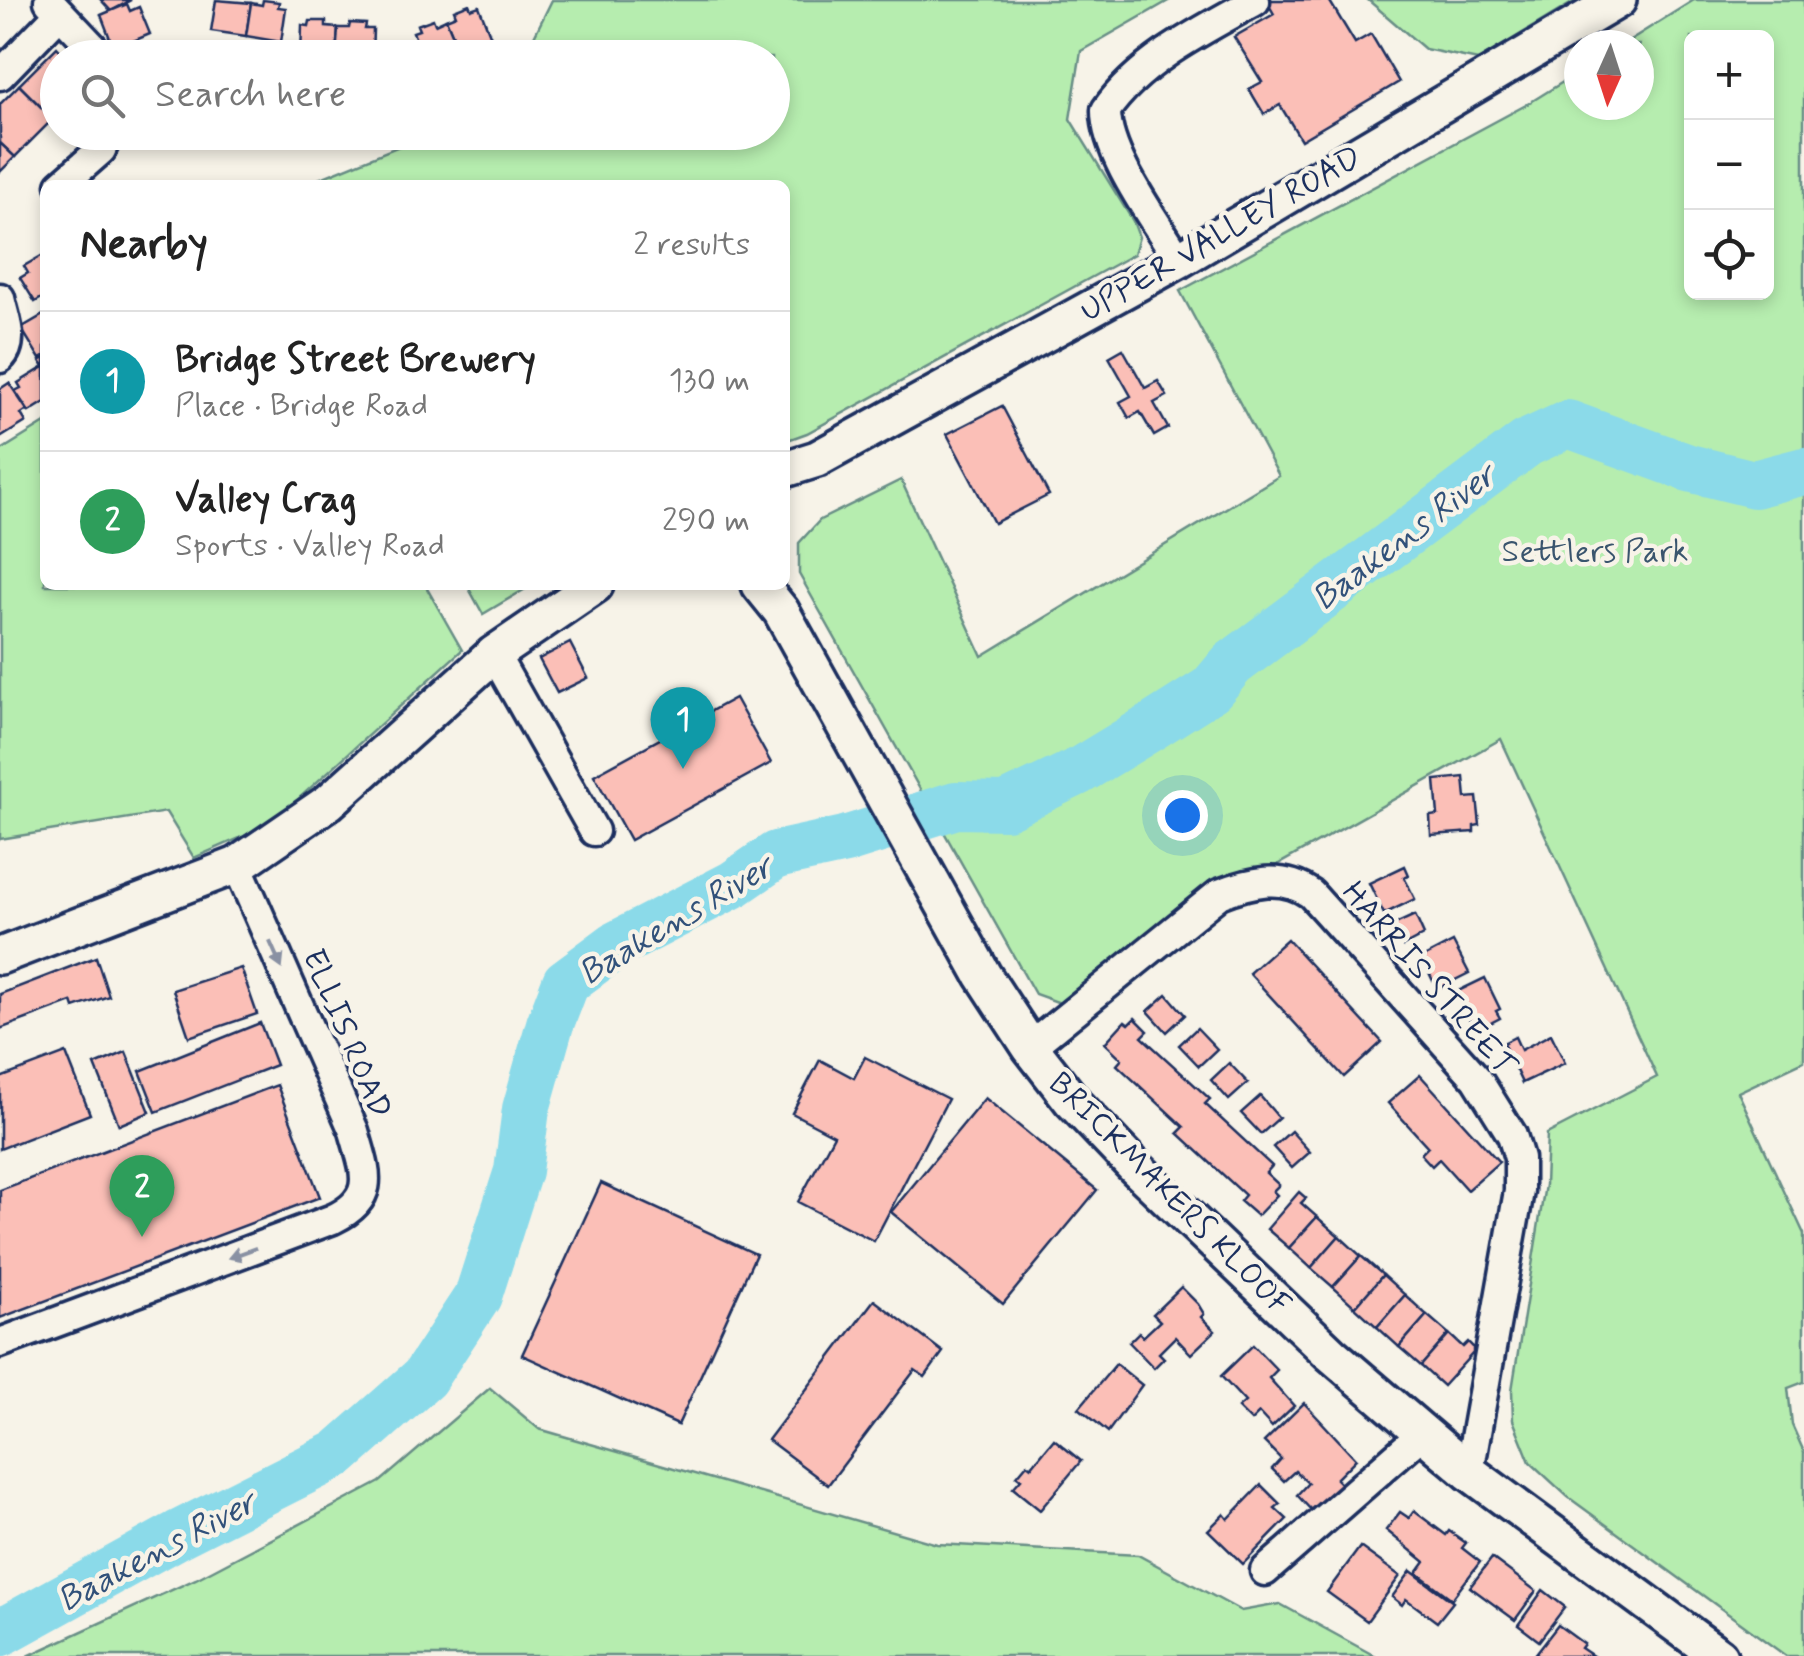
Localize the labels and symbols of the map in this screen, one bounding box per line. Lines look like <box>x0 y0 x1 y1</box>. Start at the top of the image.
north arrow <box>1564 30 1654 120</box>
street label: UPPER VALLEY ROAD <box>1073 137 1369 333</box>
water label: Baakens River <box>1303 452 1508 622</box>
park label: Settlers Park <box>1502 531 1688 573</box>
pin: 1 <box>650 686 716 769</box>
your location <box>1157 790 1208 841</box>
water label: Baakens River <box>571 843 784 997</box>
street label: HARRIS STREET <box>1332 873 1526 1087</box>
one-way arrow <box>268 940 284 970</box>
street label: ELLIS ROAD <box>292 943 401 1125</box>
street label: BRICKMAKERS KLOOF <box>1039 1064 1300 1325</box>
pin: 2 <box>110 1154 174 1237</box>
one-way arrow <box>227 1246 257 1261</box>
water label: Baakens River <box>50 1479 267 1623</box>

